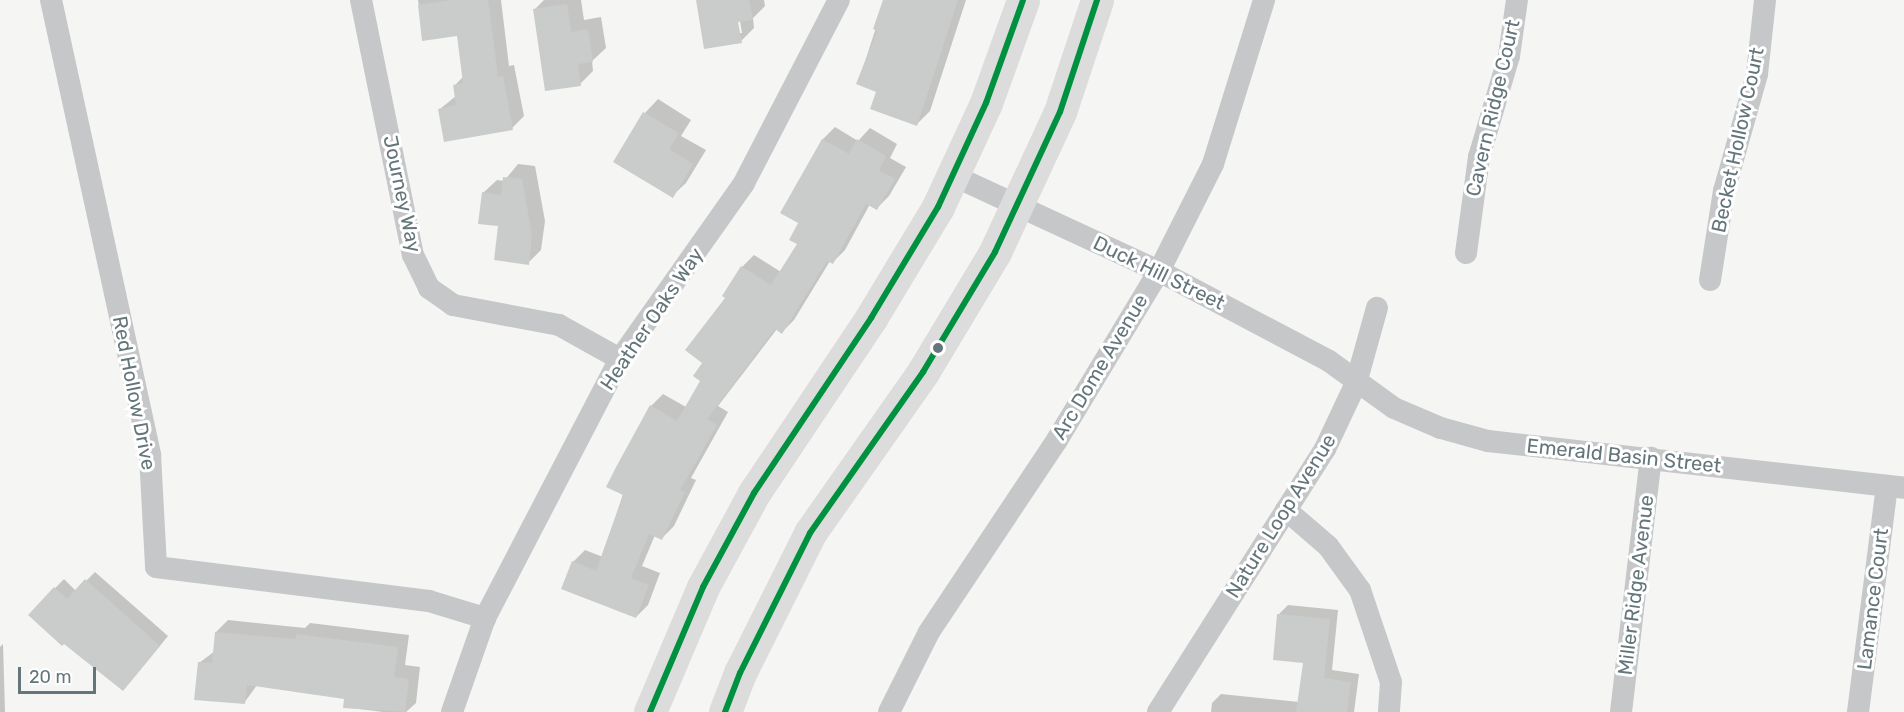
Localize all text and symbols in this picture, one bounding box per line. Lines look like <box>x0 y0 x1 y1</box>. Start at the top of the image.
street label: Cavern Ridge Court <box>1461 17 1525 199</box>
street label: Becket Hollow Court <box>1707 45 1769 235</box>
street label: Journey Way <box>378 133 426 255</box>
street label: Duck Hill Street <box>1089 231 1229 315</box>
street label: Heather Oaks Way <box>595 243 709 395</box>
street label: Arc Dome Avenue <box>1047 290 1153 444</box>
street label: Red Hollow Drive <box>107 314 161 472</box>
unlabelled marker <box>932 342 944 354</box>
street label: Nature Loop Avenue <box>1221 429 1341 603</box>
street label: Emerald Basin Street <box>1526 434 1722 478</box>
street label: Miller Ridge Avenue <box>1613 493 1659 677</box>
street label: Lamance Court <box>1852 527 1894 671</box>
scale bar <box>21 655 99 693</box>
text: 20 m <box>29 666 71 688</box>

